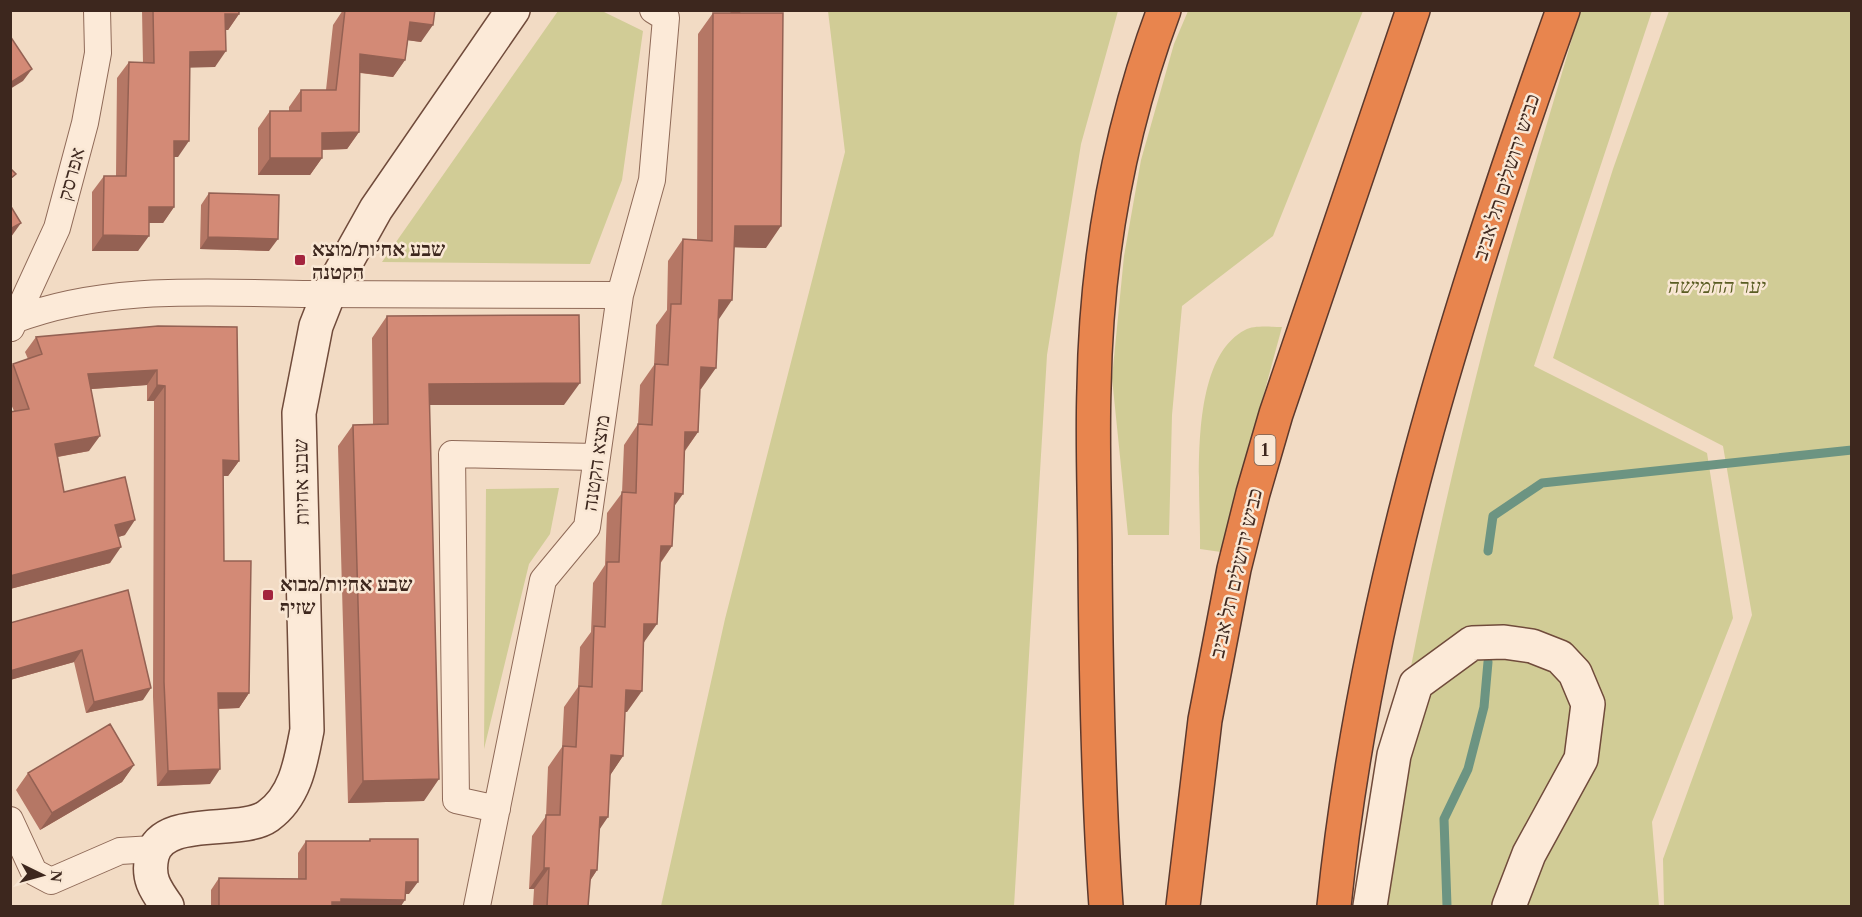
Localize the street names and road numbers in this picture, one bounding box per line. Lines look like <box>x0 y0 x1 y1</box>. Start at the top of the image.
street label: כביש ירושלים תל אביב <box>1469 91 1543 263</box>
street label: אפרסק <box>53 145 89 203</box>
street label: מוצא הקטנה <box>578 414 614 512</box>
road number: 1 <box>1254 435 1276 465</box>
street label: שבע אחיות <box>289 439 313 525</box>
street label: כביש ירושלים תל אביב <box>1206 486 1266 660</box>

